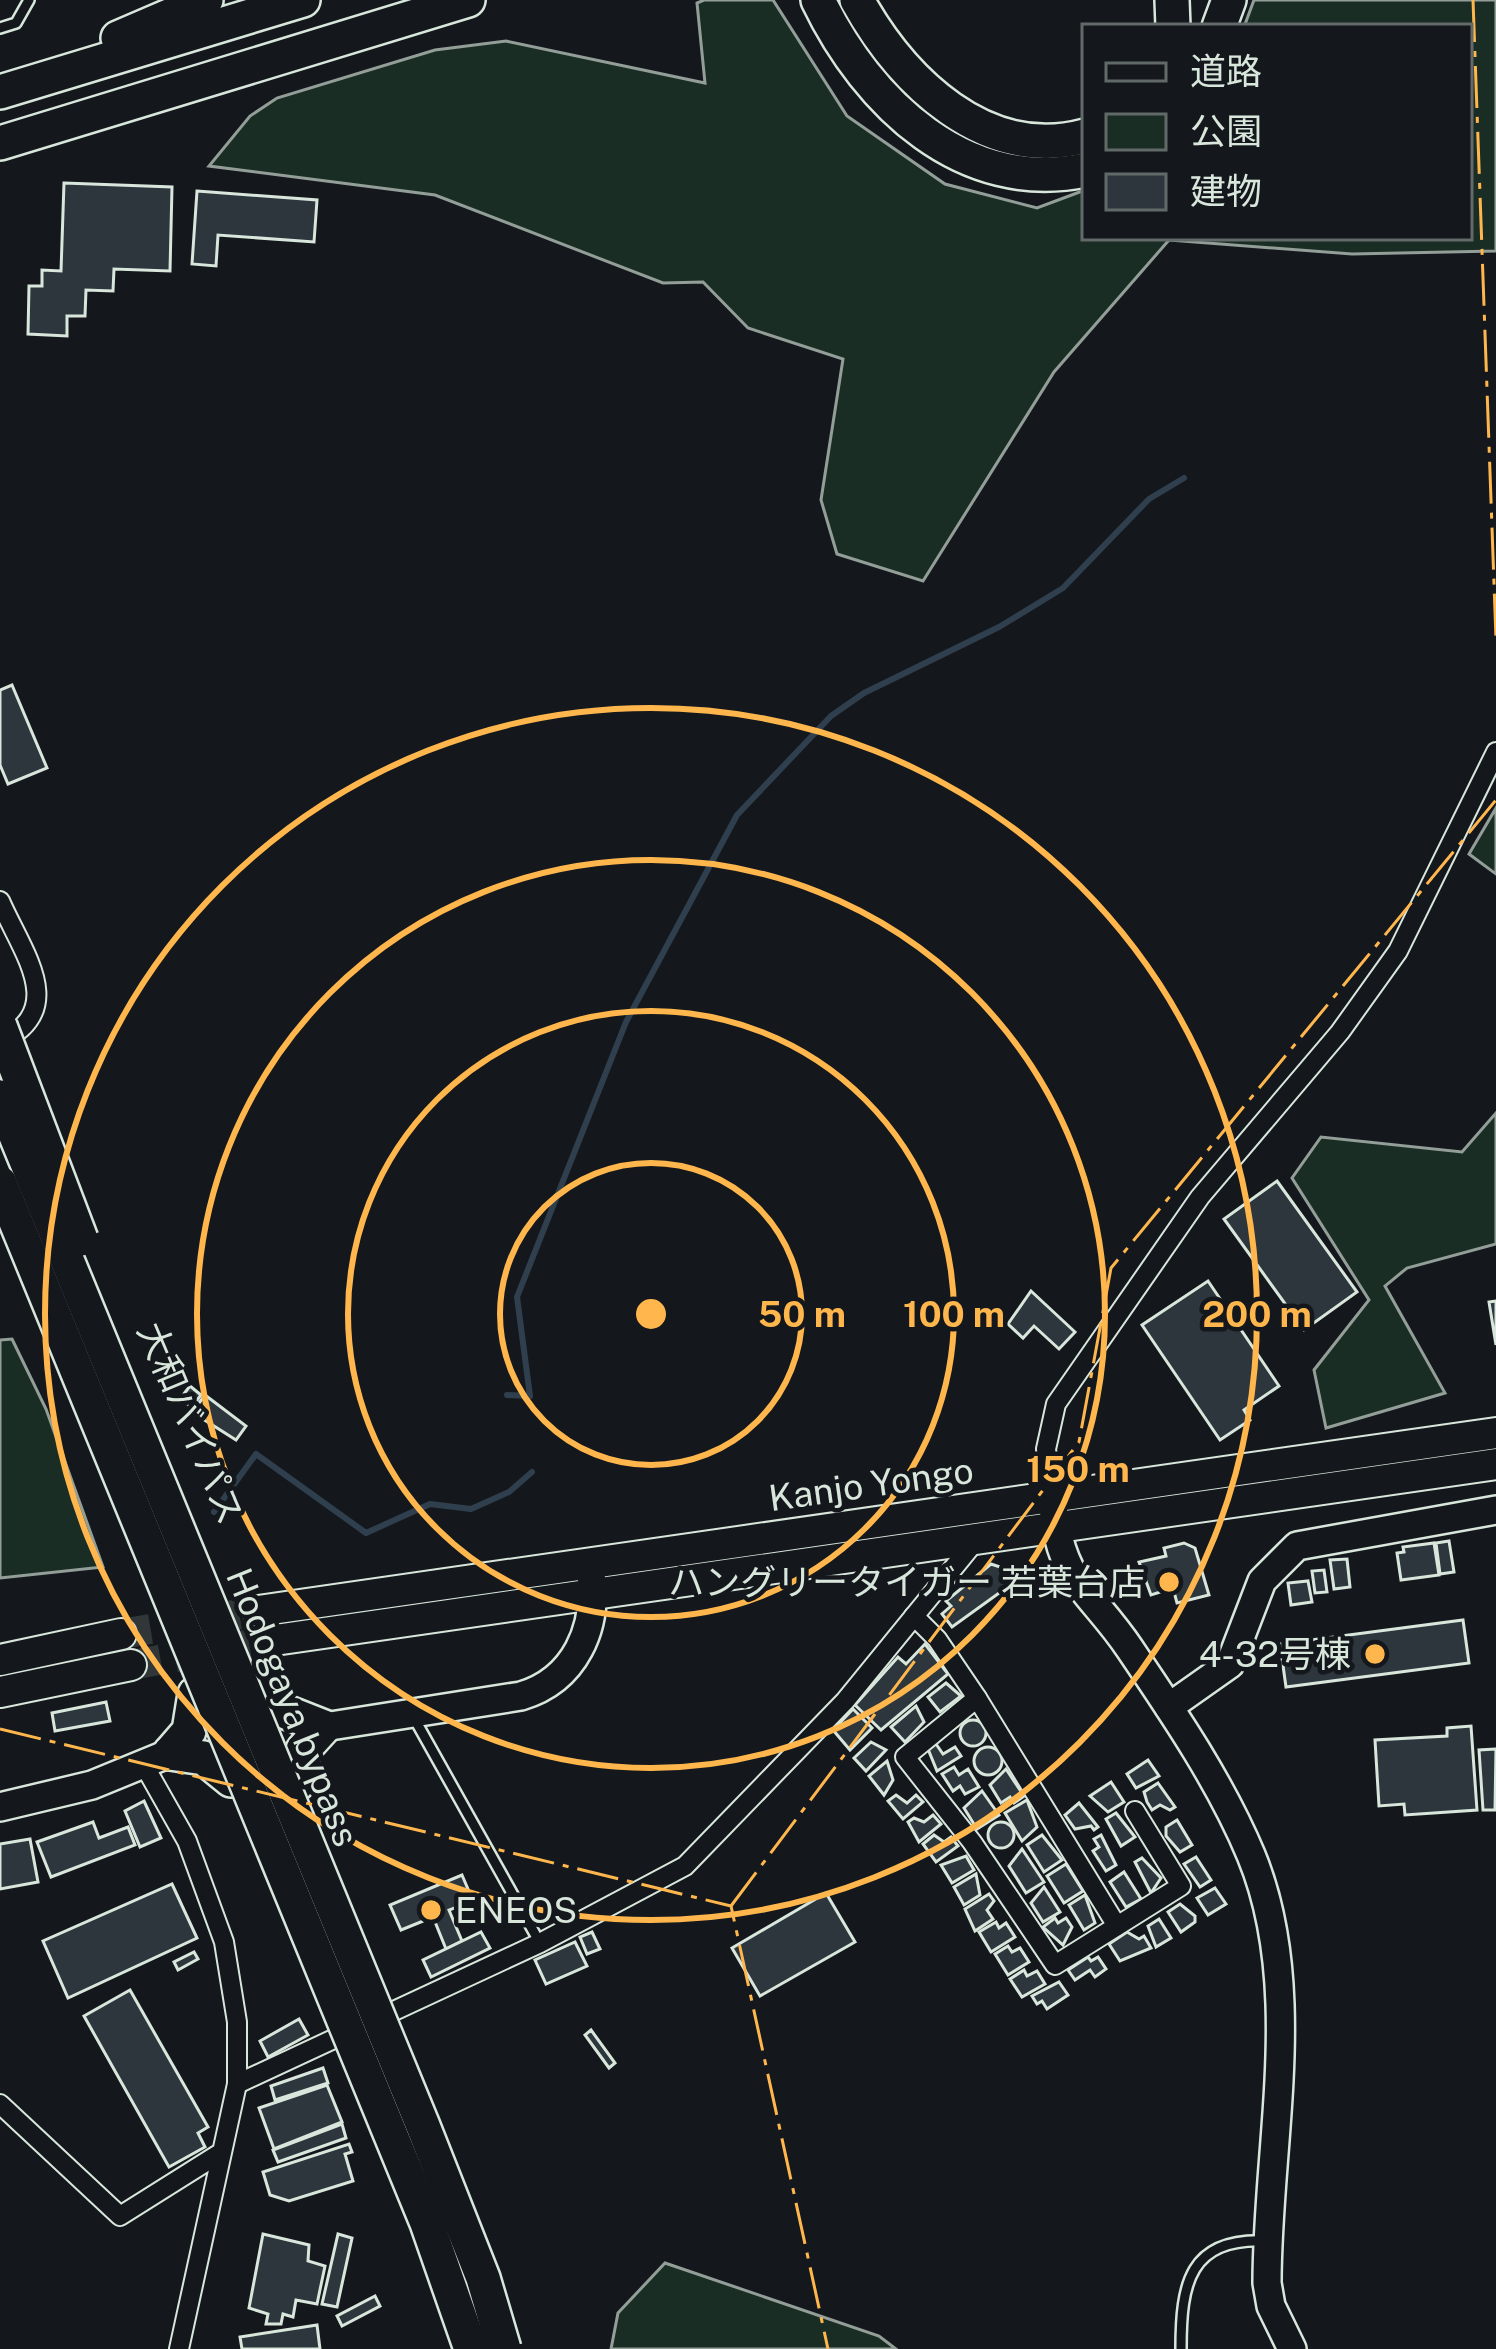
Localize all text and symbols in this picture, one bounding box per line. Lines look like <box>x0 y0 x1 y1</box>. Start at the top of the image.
legend <box>1082 24 1472 240</box>
text: 道路 <box>1190 50 1262 92</box>
text: 公園 <box>1190 110 1262 152</box>
text: 建物 <box>1190 170 1262 212</box>
centre of rings <box>630 1293 672 1335</box>
text: 50 m <box>758 1293 846 1335</box>
text: 100 m <box>903 1293 1005 1335</box>
text: 200 m <box>1202 1293 1312 1335</box>
street label: 大和バイパス <box>130 1316 252 1530</box>
text: 150 m <box>1026 1448 1130 1490</box>
street label: Kanjo Yongo <box>766 1449 976 1519</box>
place label: ハングリータイガー 若葉台店 <box>668 1561 1145 1603</box>
street label: Hodogaya bypass <box>218 1562 368 1852</box>
marker: ハングリータイガー 若葉台店 <box>1156 1569 1182 1595</box>
place label: 4-32号棟 <box>1199 1633 1351 1675</box>
marker: 4-32号棟 <box>1362 1641 1388 1667</box>
place label: ENEOS <box>455 1889 577 1931</box>
marker: ENEOS <box>418 1897 444 1923</box>

